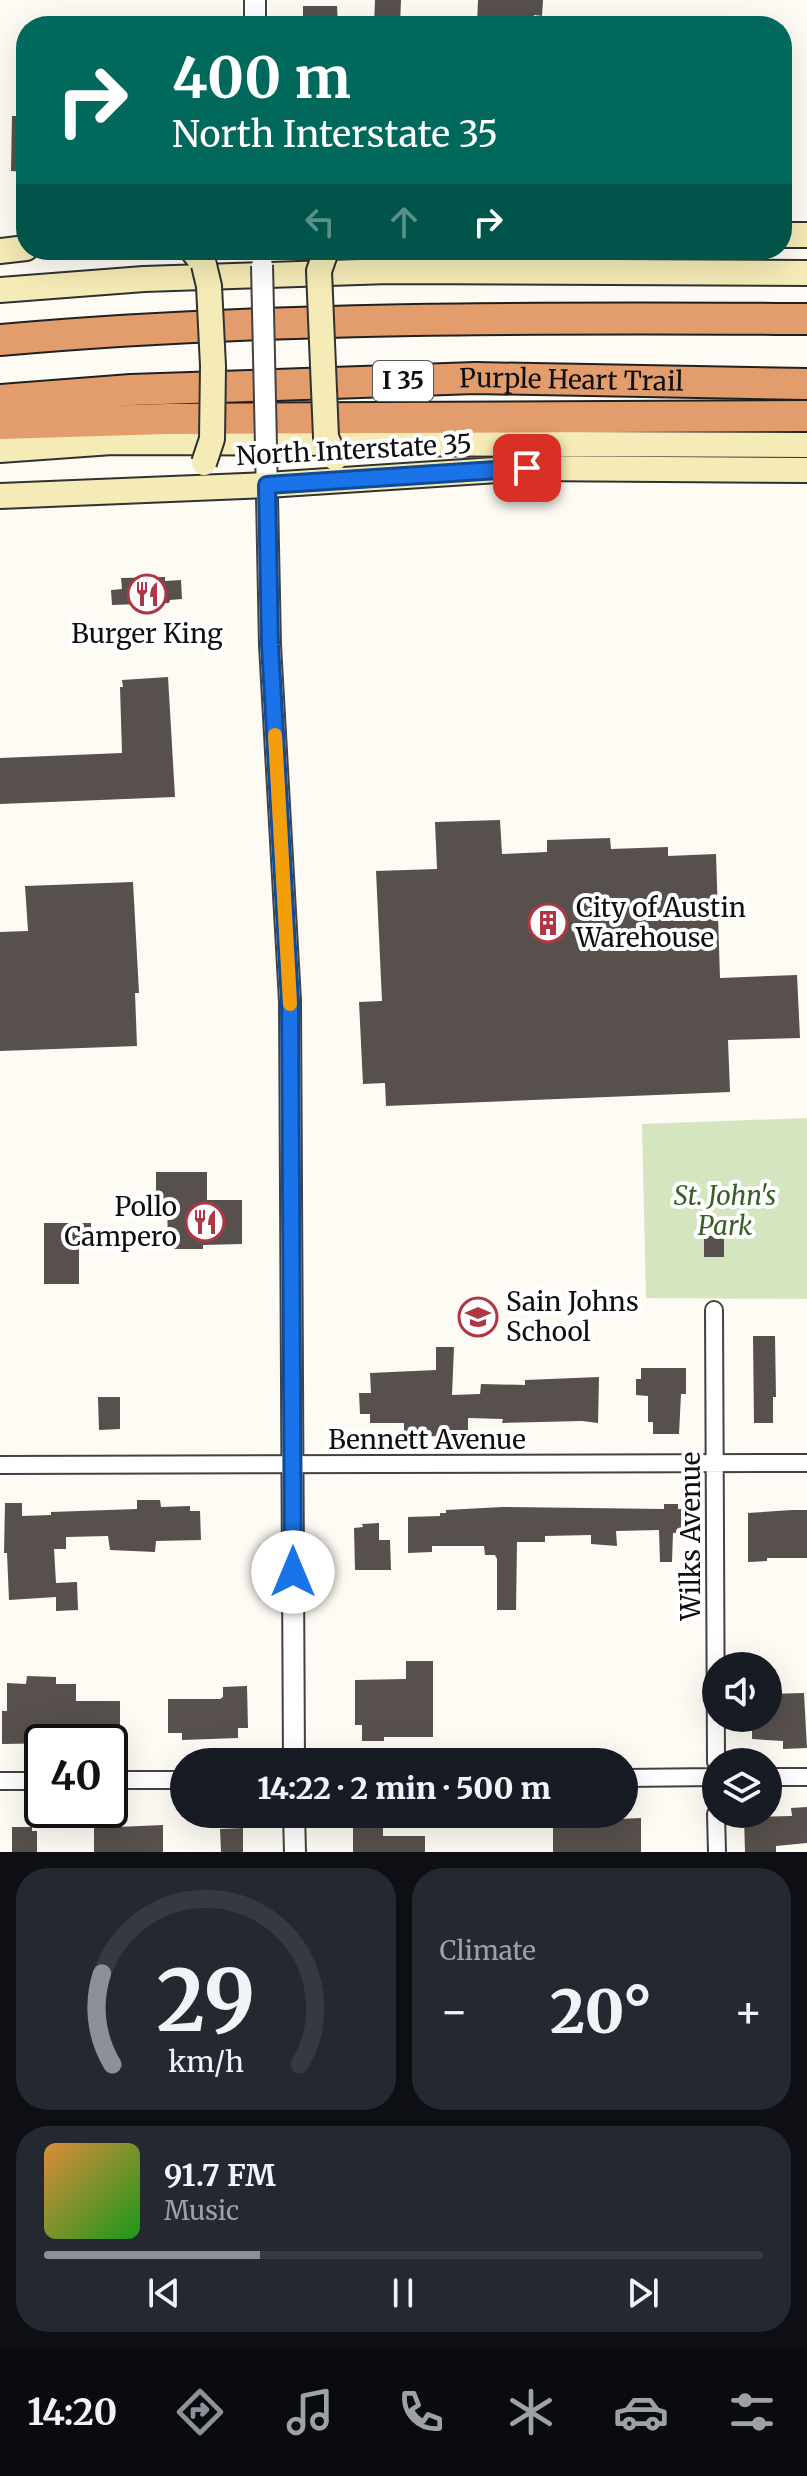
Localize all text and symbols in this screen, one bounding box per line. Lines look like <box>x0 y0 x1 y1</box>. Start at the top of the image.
text: 400 m <box>172 43 351 113</box>
icon: right <box>40 48 144 152</box>
text: North Interstate 35 <box>172 112 498 157</box>
icon: left <box>298 200 342 244</box>
icon: ahead <box>382 200 426 244</box>
icon: right <box>466 200 510 244</box>
road number: I 35 <box>373 361 433 401</box>
street label: Purple Heart Trail <box>459 361 684 398</box>
street label: North Interstate 35 <box>235 427 472 472</box>
pin <box>493 434 561 502</box>
icon: arrive <box>505 446 549 490</box>
restaurant icon: Burger King <box>126 573 168 615</box>
place label: Burger King <box>71 617 223 650</box>
place label: City of Austin Warehouse <box>575 891 746 954</box>
building icon: City of Austin Warehouse <box>527 902 569 944</box>
park label: St. John's Park <box>674 1179 776 1242</box>
place label: Pollo Campero <box>64 1190 177 1253</box>
restaurant icon: Pollo Campero <box>184 1201 226 1243</box>
place label: Sain Johns School <box>506 1285 639 1348</box>
school or university icon: Sain Johns School <box>457 1296 499 1338</box>
street label: Bennett Avenue <box>328 1423 526 1456</box>
street label: Wilks Avenue <box>674 1452 707 1621</box>
position arrow <box>251 1530 335 1614</box>
map controls <box>702 1652 782 1828</box>
button: sound <box>702 1652 782 1732</box>
speed limit sign: 40 <box>24 1724 128 1828</box>
button: layers <box>702 1748 782 1828</box>
text: 14:22 · 2 min · 500 m <box>257 1769 551 1807</box>
text: Climate <box>440 1934 536 1967</box>
text: 29 <box>156 1949 255 2054</box>
text: 20° <box>550 1974 652 2049</box>
text: − <box>440 1984 469 2039</box>
text: + <box>734 1984 763 2039</box>
text: km/h <box>168 2044 244 2080</box>
text: 91.7 FM <box>164 2156 276 2194</box>
text: Music <box>164 2194 239 2227</box>
icon: previous <box>142 2271 186 2315</box>
icon: pause <box>381 2271 425 2315</box>
icon: next <box>621 2271 665 2315</box>
icon: directions <box>172 2384 228 2440</box>
icon: music <box>282 2384 338 2440</box>
icon: phone <box>393 2384 449 2440</box>
icon: climate <box>503 2384 559 2440</box>
icon: car <box>613 2384 669 2440</box>
icon: filters <box>724 2384 780 2440</box>
text: 14:20 <box>27 2390 117 2435</box>

